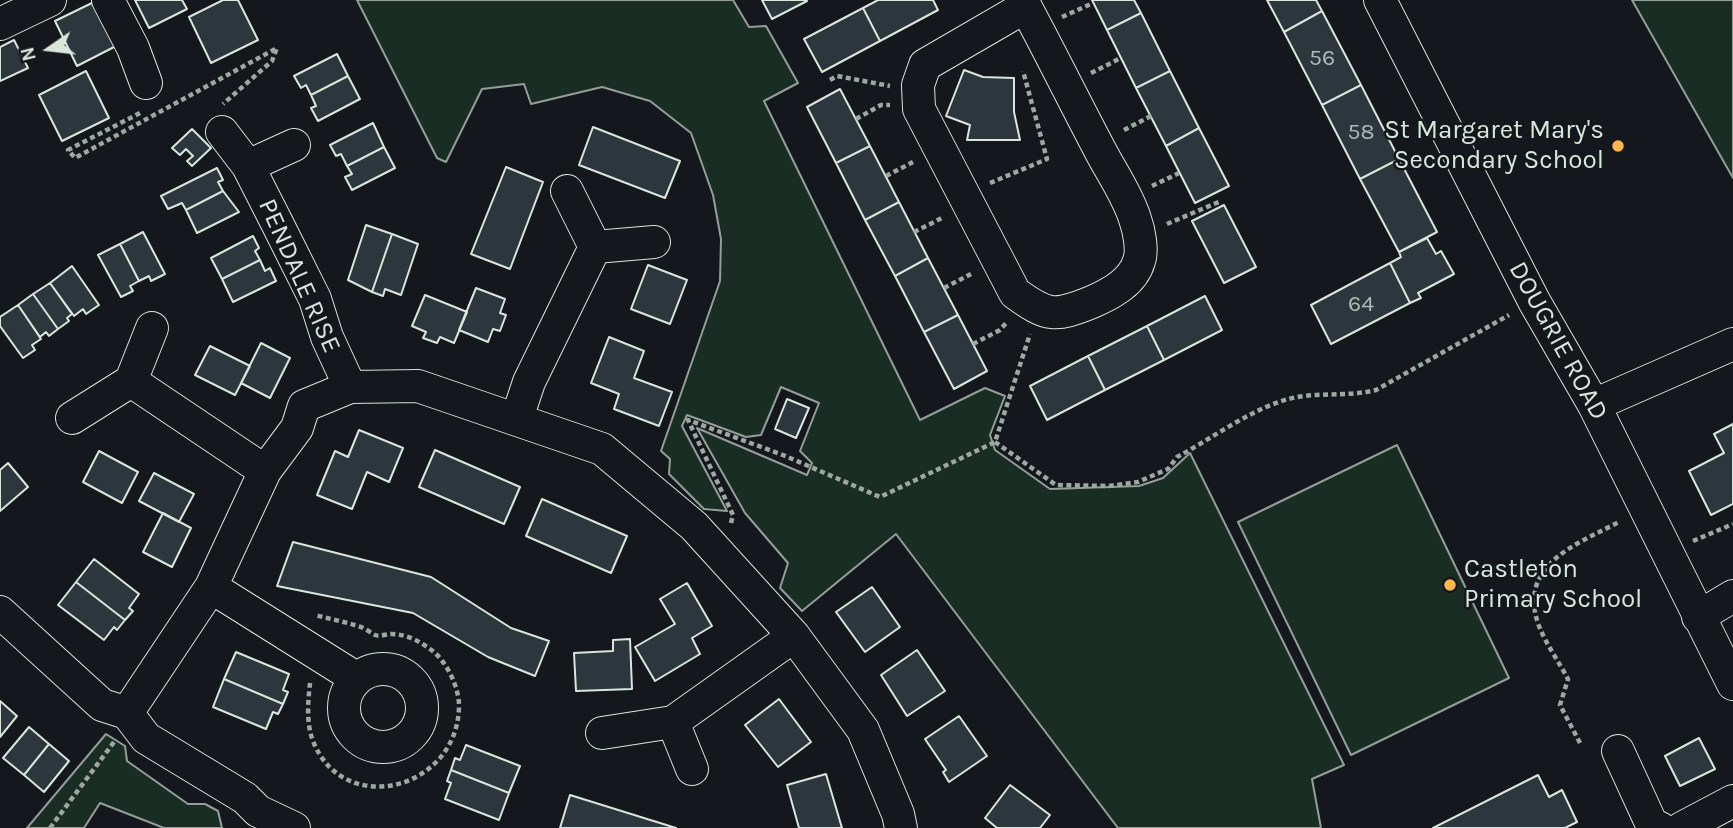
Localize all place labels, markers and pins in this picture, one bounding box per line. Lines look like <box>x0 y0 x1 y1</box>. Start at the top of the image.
place label: St Margaret Mary's Secondary School <box>1384 115 1604 176</box>
marker: St Margaret Mary's Secondary School <box>1610 138 1626 154</box>
place label: Castleton Primary School <box>1464 554 1642 616</box>
marker: Castleton Primary School <box>1442 577 1458 593</box>

